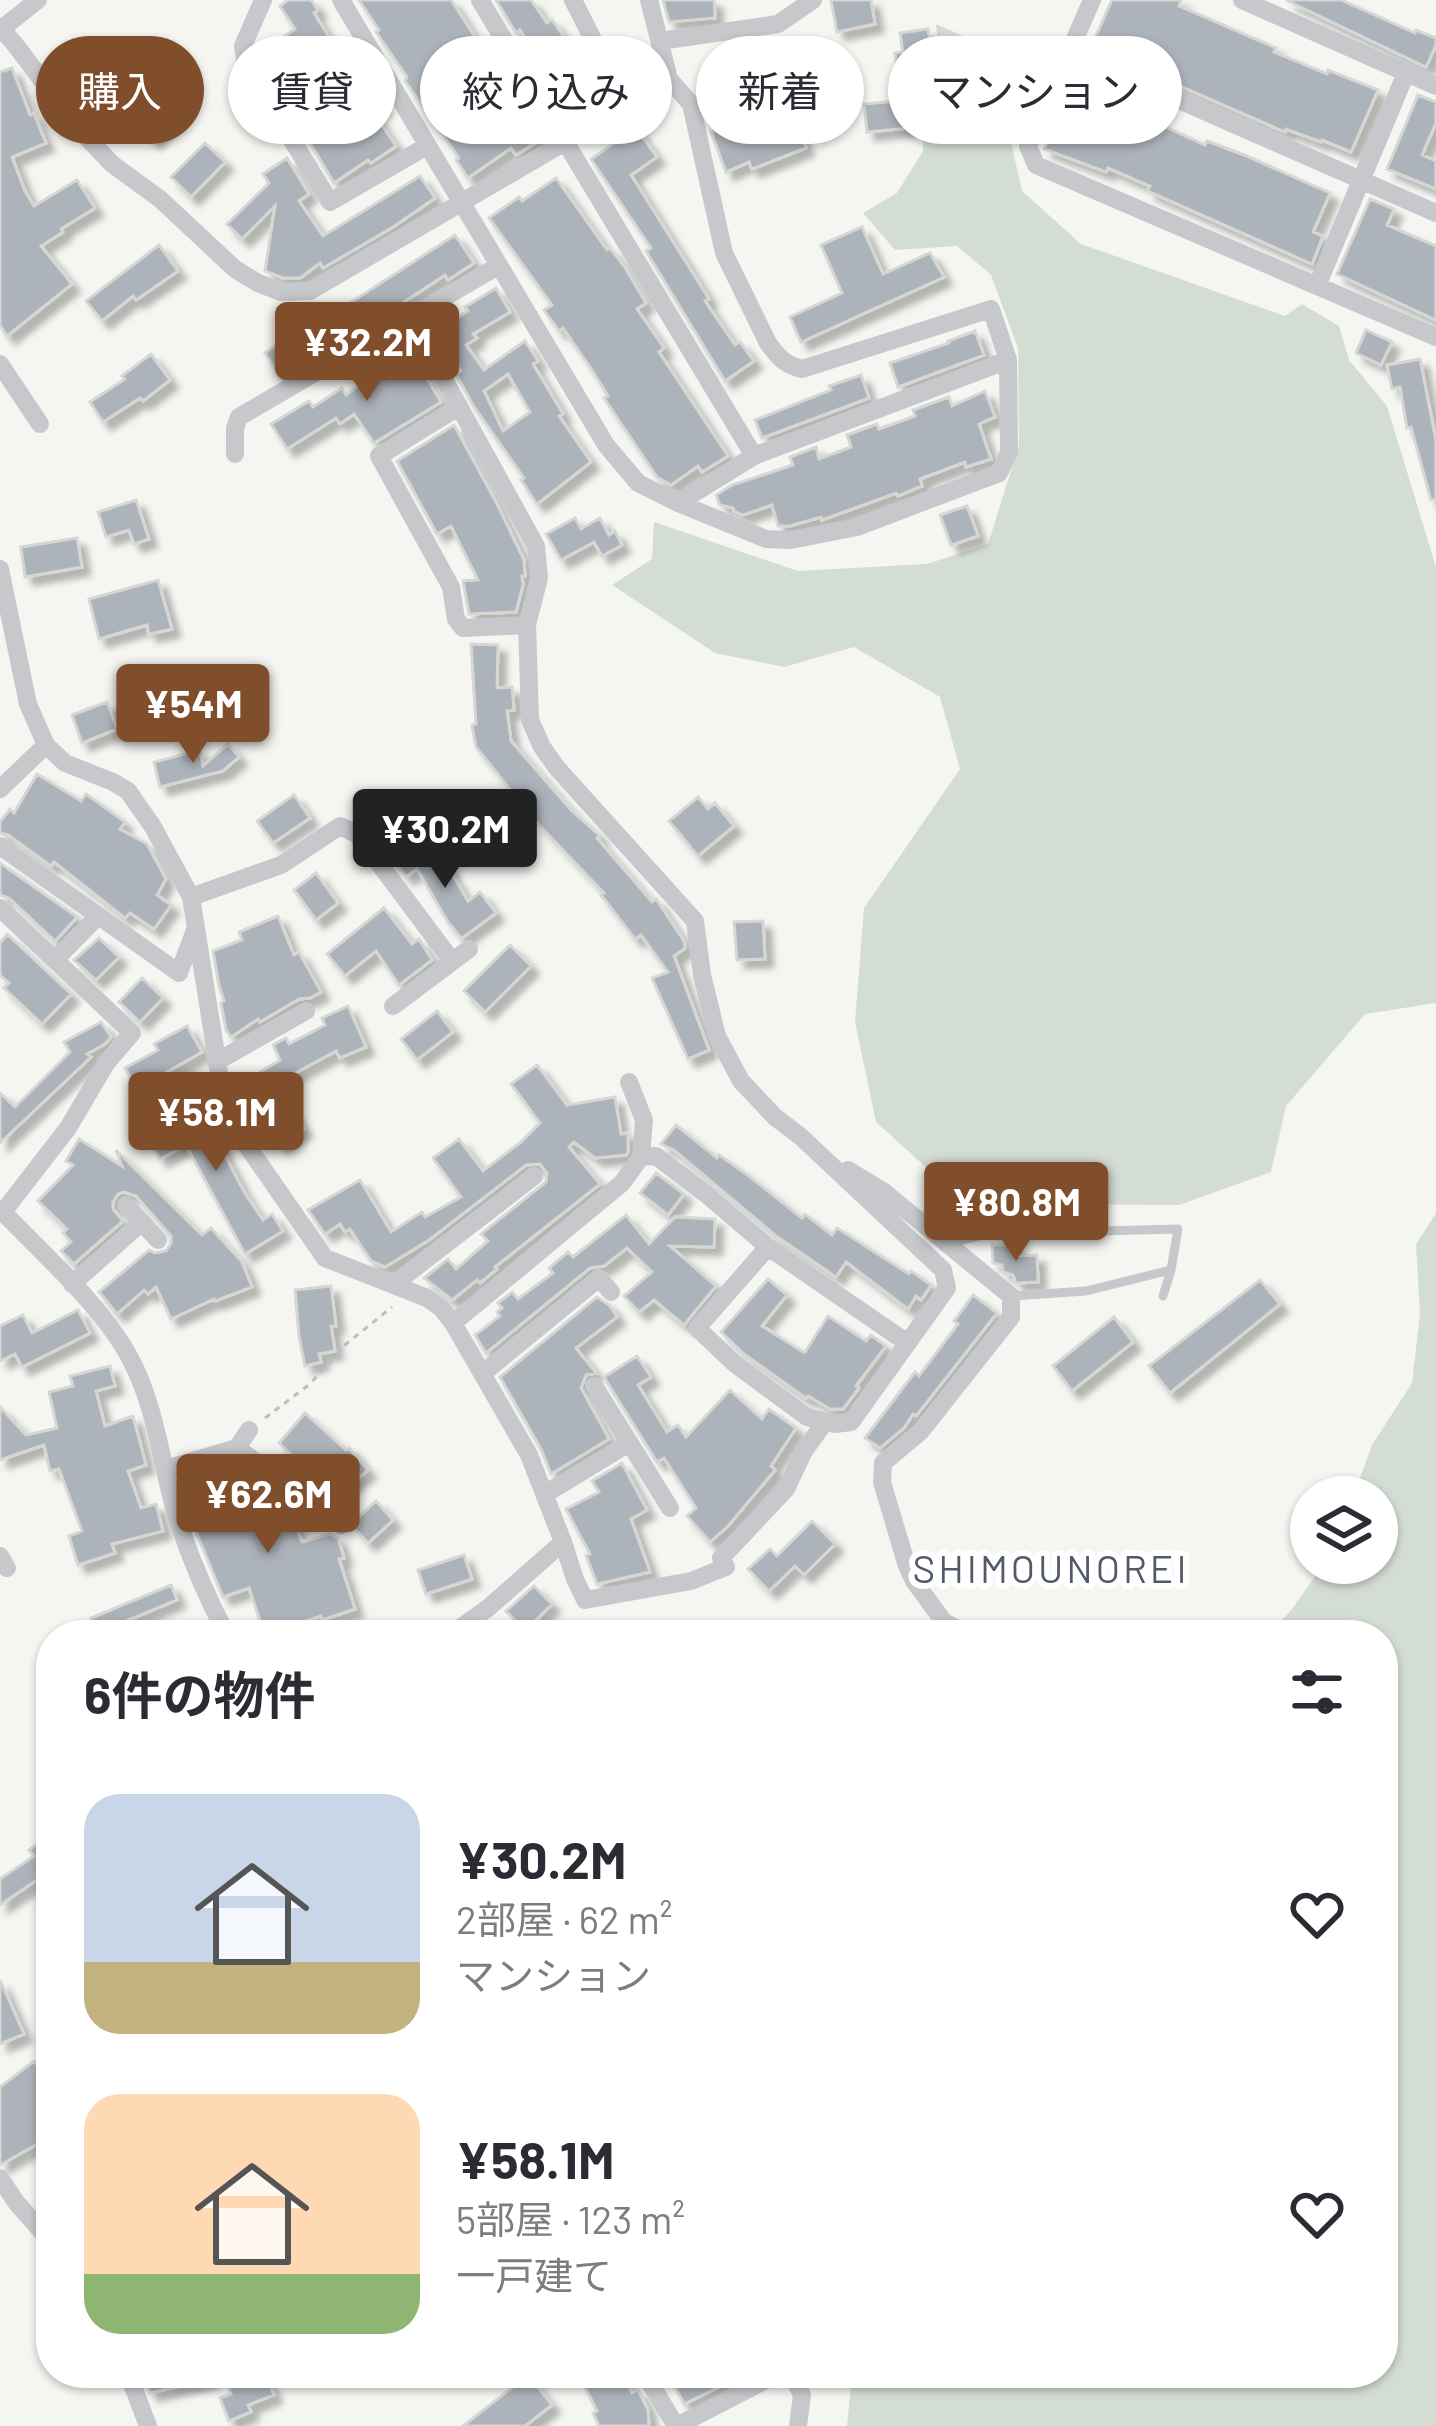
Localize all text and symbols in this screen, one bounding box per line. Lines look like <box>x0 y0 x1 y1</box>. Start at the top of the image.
chip: 購入 <box>36 36 204 144</box>
chip: 賃貸 <box>228 36 396 144</box>
chip: 絞り込み <box>420 36 672 144</box>
chip: 新着 <box>696 36 864 144</box>
chip: マンション <box>888 36 1182 144</box>
pin: ¥32.2M <box>269 302 465 404</box>
text: ¥32.2M <box>302 317 432 364</box>
pin: ¥54M <box>122 664 264 766</box>
text: ¥54M <box>143 679 243 726</box>
pin: ¥30.2M <box>347 789 543 891</box>
text: ¥30.2M <box>380 804 510 851</box>
pin: ¥58.1M <box>118 1072 314 1174</box>
text: ¥58.1M <box>155 1087 277 1134</box>
pin: ¥80.8M <box>918 1162 1114 1264</box>
text: ¥80.8M <box>951 1177 1081 1224</box>
pin: ¥62.6M <box>170 1454 366 1556</box>
text: ¥62.6M <box>204 1469 332 1516</box>
map controls <box>1290 1476 1398 1584</box>
button: layers <box>1290 1476 1398 1584</box>
district label: SHIMOUNOREI <box>913 1544 1189 1591</box>
icon: filters <box>1284 1659 1350 1725</box>
text: 6件の物件 <box>84 1663 315 1724</box>
text: ¥30.2M <box>456 1828 626 1889</box>
icon: home <box>180 1842 324 1986</box>
icon: heart <box>1284 1881 1350 1947</box>
text: 2部屋 · 62 m² <box>456 1895 672 1942</box>
text: マンション <box>456 1951 651 1998</box>
text: ¥58.1M <box>456 2128 614 2189</box>
icon: home <box>180 2142 324 2286</box>
icon: heart <box>1284 2181 1350 2247</box>
text: 5部屋 · 123 m² <box>456 2195 685 2242</box>
text: 一戸建て <box>456 2251 612 2298</box>

